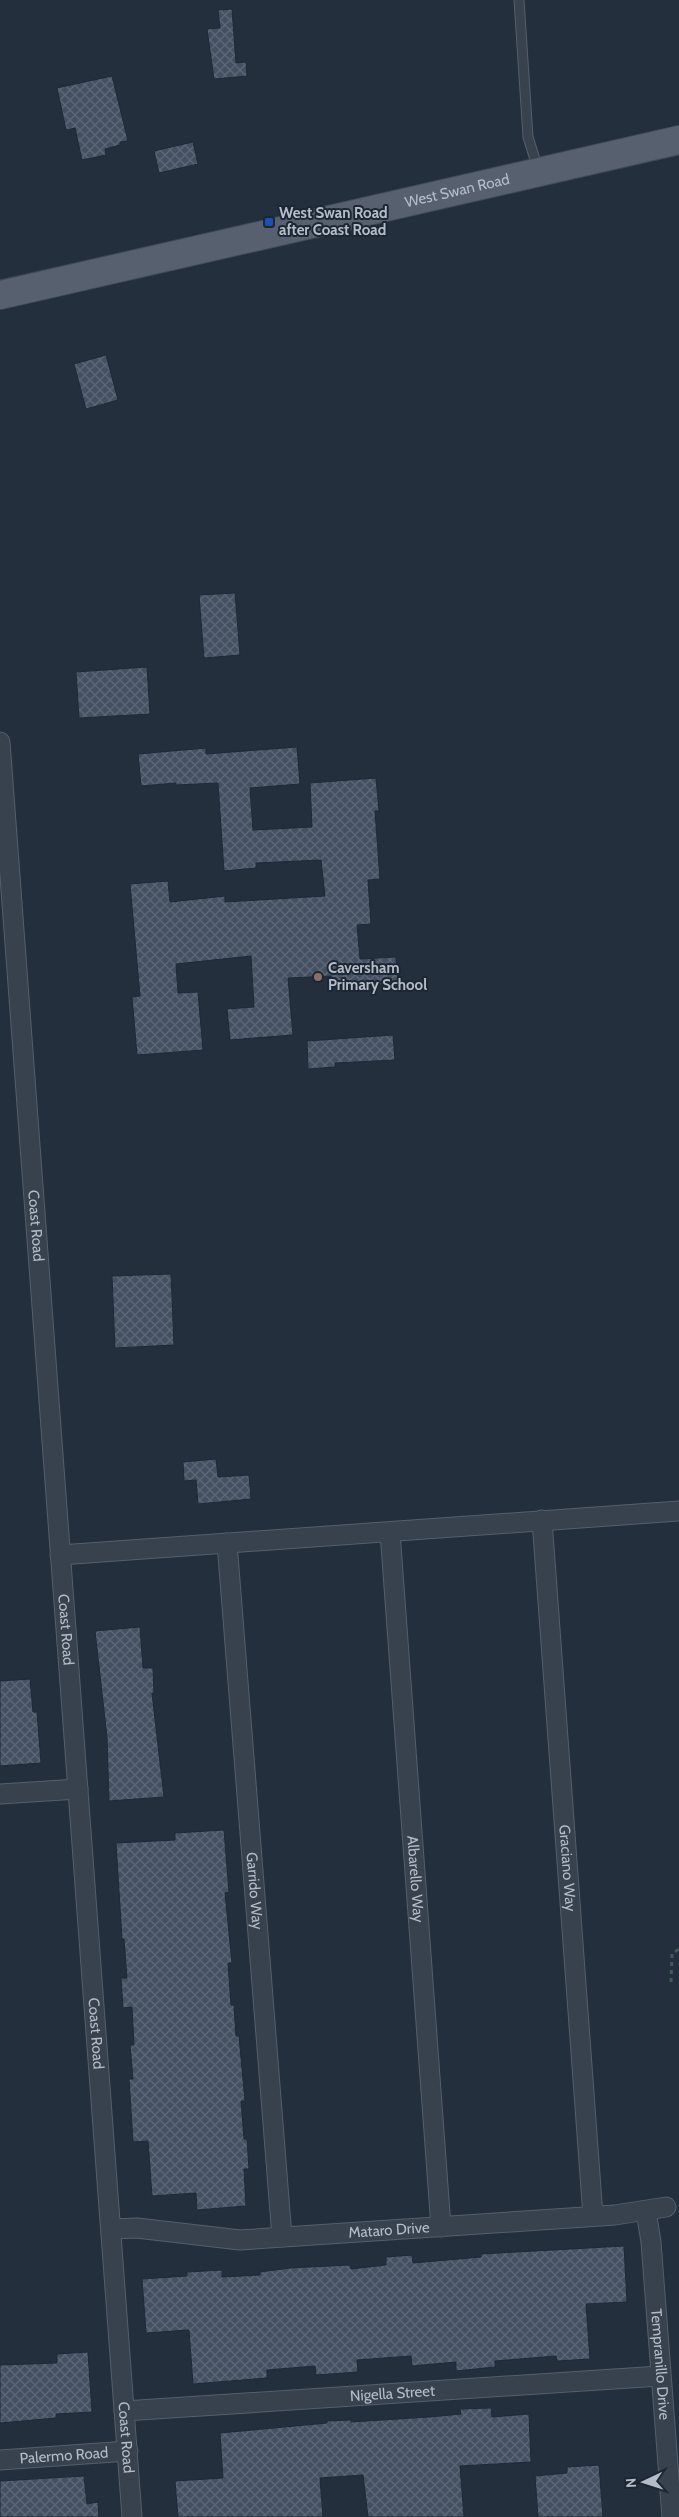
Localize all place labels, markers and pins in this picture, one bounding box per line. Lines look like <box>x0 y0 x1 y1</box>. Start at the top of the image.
place label: West Swan Road after Coast Road <box>279 204 388 239</box>
marker: West Swan Road after Coast Road <box>263 216 275 228</box>
place label: Caversham Primary School <box>328 959 427 994</box>
marker: Caversham Primary School <box>312 971 324 983</box>

